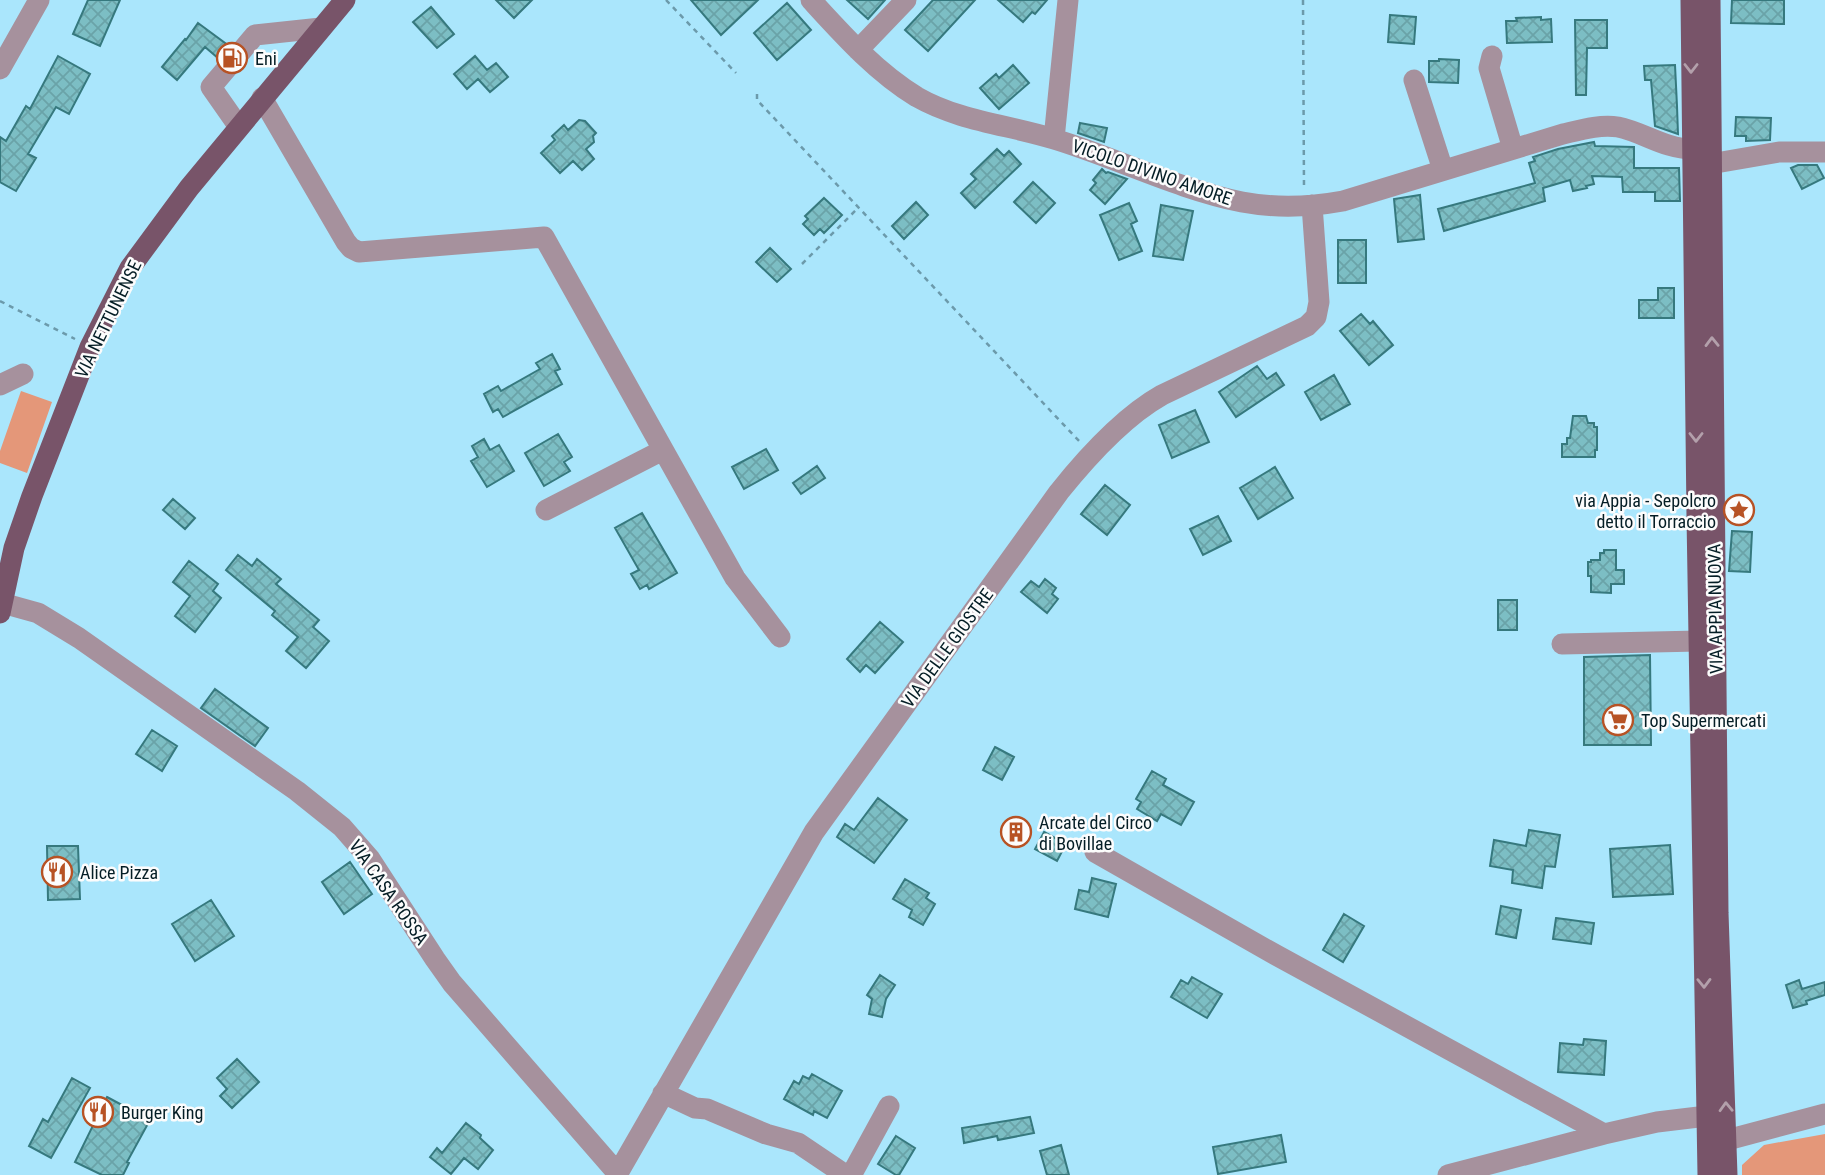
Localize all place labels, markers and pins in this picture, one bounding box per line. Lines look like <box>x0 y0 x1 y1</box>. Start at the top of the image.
fuel station icon: Eni <box>215 41 249 75</box>
place label: Eni <box>255 48 277 69</box>
place label: via Appia - Sepolcro detto il Torraccio <box>1575 490 1716 532</box>
place icon: via Appia - Sepolcro detto il Torraccio <box>1722 493 1756 527</box>
supermarket icon: Top Supermercati <box>1601 703 1635 737</box>
place label: Top Supermercati <box>1641 710 1766 731</box>
place label: Arcate del Circo di Bovillae <box>1039 812 1152 854</box>
building icon: Arcate del Circo di Bovillae <box>999 815 1033 849</box>
restaurant icon: Alice Pizza <box>40 855 74 889</box>
place label: Alice Pizza <box>80 862 158 883</box>
restaurant icon: Burger King <box>81 1095 115 1129</box>
place label: Burger King <box>121 1102 203 1123</box>

